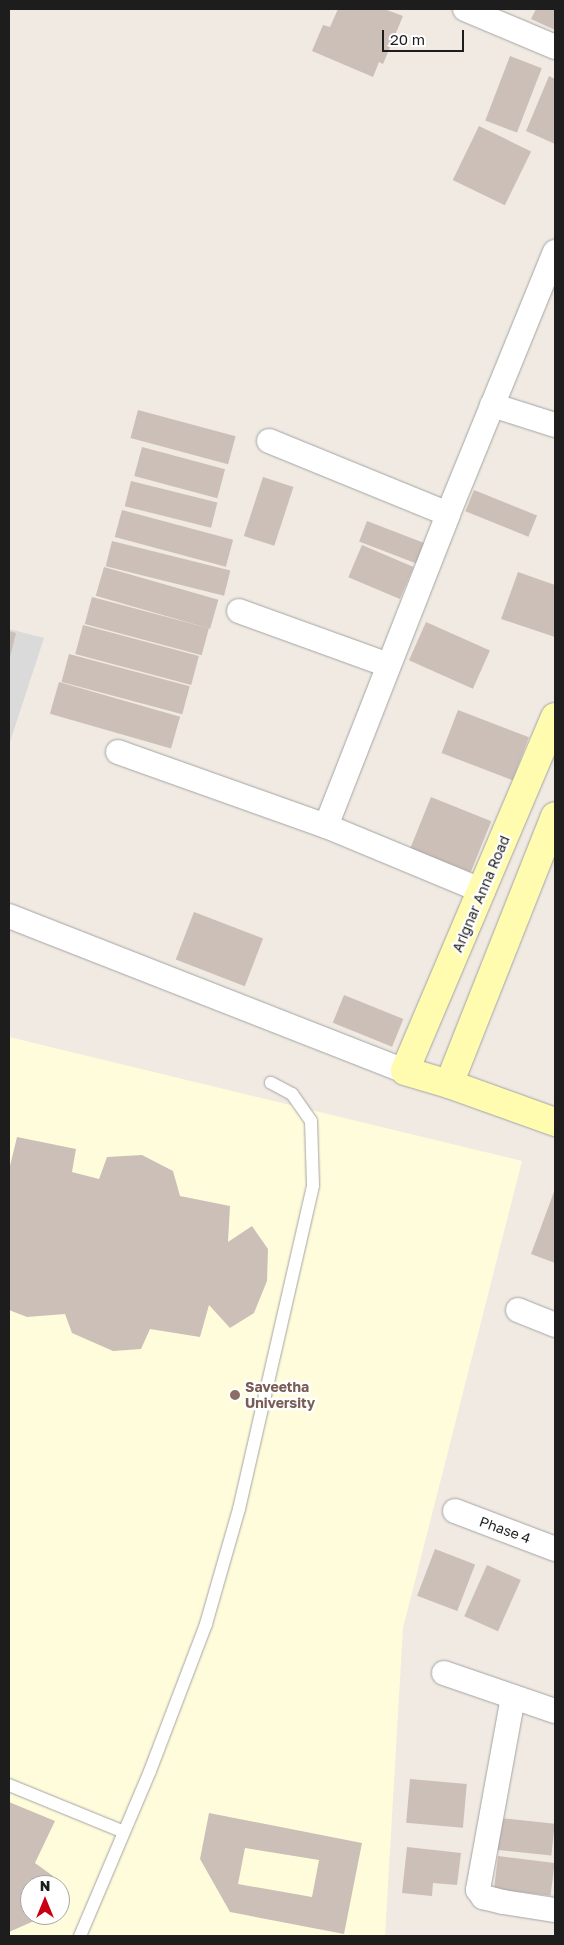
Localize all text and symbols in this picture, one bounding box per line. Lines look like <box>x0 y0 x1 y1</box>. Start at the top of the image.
scale bar <box>384 20 466 52</box>
text: 20 m <box>390 30 425 48</box>
street label: Arignar Anna Road <box>449 833 513 955</box>
place label: Saveetha University <box>245 1379 315 1411</box>
marker: Saveetha University <box>229 1389 241 1401</box>
street label: Phase 4 <box>477 1513 533 1547</box>
north arrow <box>20 1875 70 1925</box>
text: N <box>40 1877 50 1894</box>

